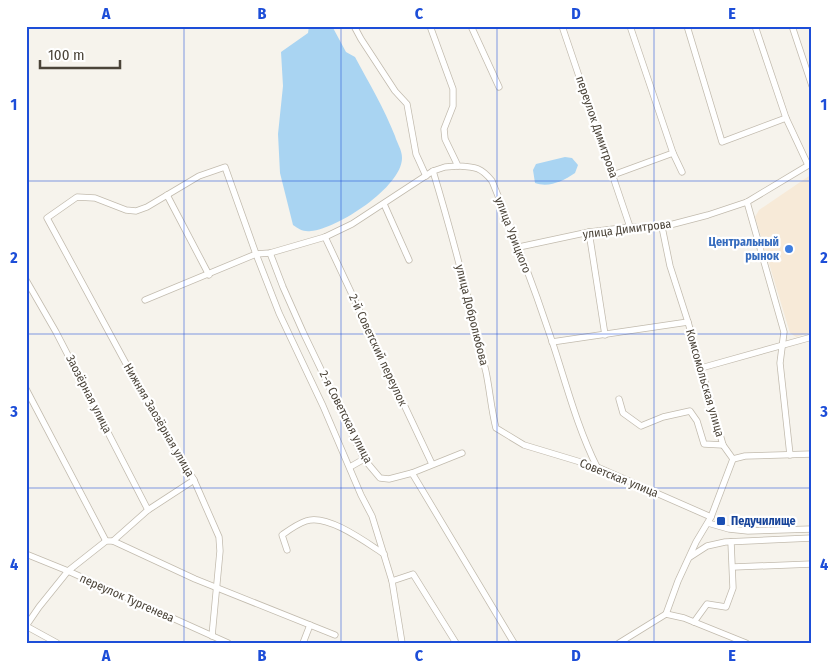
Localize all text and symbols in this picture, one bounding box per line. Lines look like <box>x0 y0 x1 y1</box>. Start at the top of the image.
text: A <box>101 4 111 23</box>
text: B <box>258 4 267 23</box>
text: C <box>415 4 424 23</box>
text: D <box>571 4 581 23</box>
text: E <box>728 4 736 23</box>
scale bar <box>40 38 120 70</box>
text: 100 m <box>48 46 85 64</box>
street label: переулок Димитрова <box>573 74 621 180</box>
text: 1 <box>11 95 17 114</box>
text: 1 <box>821 95 827 114</box>
street label: улица Урицкого <box>492 195 534 275</box>
street label: улица Димитрова <box>582 217 672 241</box>
place label: Центральный рынок <box>709 235 780 263</box>
marker: Центральный рынок <box>783 243 795 255</box>
text: 2 <box>9 248 18 267</box>
text: 2 <box>819 248 828 267</box>
street label: улица Добролюбова <box>453 263 491 367</box>
street label: 2-й Советский переулок <box>346 292 410 408</box>
street label: Комсомольская улица <box>683 327 727 439</box>
street label: Заозёрная улица <box>63 352 115 436</box>
street label: Нижняя Заозёрная улица <box>121 361 197 479</box>
street label: 2-я Советская улица <box>317 368 375 466</box>
text: 3 <box>9 402 18 421</box>
text: 3 <box>819 402 828 421</box>
street label: Советская улица <box>578 456 661 500</box>
place label: Педучилище <box>731 514 796 528</box>
marker: Педучилище <box>715 515 727 527</box>
text: 4 <box>10 555 18 574</box>
text: 4 <box>820 555 828 574</box>
street label: переулок Тургенева <box>78 571 177 625</box>
text: A <box>101 646 111 665</box>
text: B <box>258 646 267 665</box>
text: C <box>415 646 424 665</box>
text: D <box>571 646 581 665</box>
text: E <box>728 646 736 665</box>

